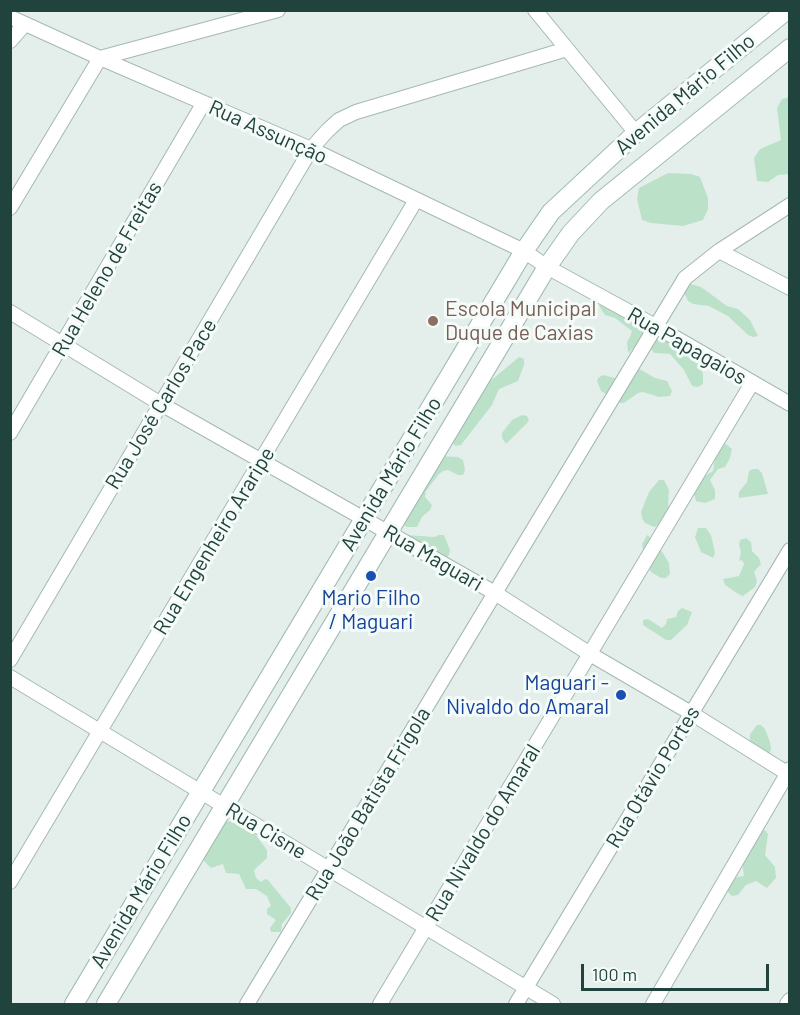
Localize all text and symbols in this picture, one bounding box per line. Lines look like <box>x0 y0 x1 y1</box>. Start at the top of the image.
street label: Avenida Mário Filho <box>610 28 760 160</box>
street label: Rua Assunção <box>205 95 331 169</box>
street label: Rua Heleno de Freitas <box>47 177 167 361</box>
place label: Escola Municipal Duque de Caxias <box>445 296 596 346</box>
street label: Rua Papagaios <box>623 302 751 390</box>
street label: Rua José Carlos Pace <box>100 314 222 494</box>
marker: Escola Municipal Duque de Caxias <box>426 314 440 328</box>
street label: Avenida Mário Filho <box>335 392 447 556</box>
street label: Rua Engenheiro Araripe <box>148 443 280 639</box>
street label: Rua Maguari <box>379 519 487 597</box>
marker: Mario Filho / Maguari <box>364 569 378 583</box>
place label: Mario Filho / Maguari <box>321 585 421 635</box>
place label: Maguari - Nivaldo do Amaral <box>446 670 609 720</box>
marker: Maguari - Nivaldo do Amaral <box>614 688 628 702</box>
street label: Rua Otávio Portes <box>601 701 705 853</box>
street label: Rua João Batista Frigola <box>300 703 436 905</box>
street label: Rua Nivaldo do Amaral <box>420 740 546 926</box>
street label: Rua Cisne <box>221 797 311 865</box>
street label: Avenida Mário Filho <box>85 809 197 973</box>
scale bar <box>584 952 772 990</box>
text: 100 m <box>592 963 637 985</box>

